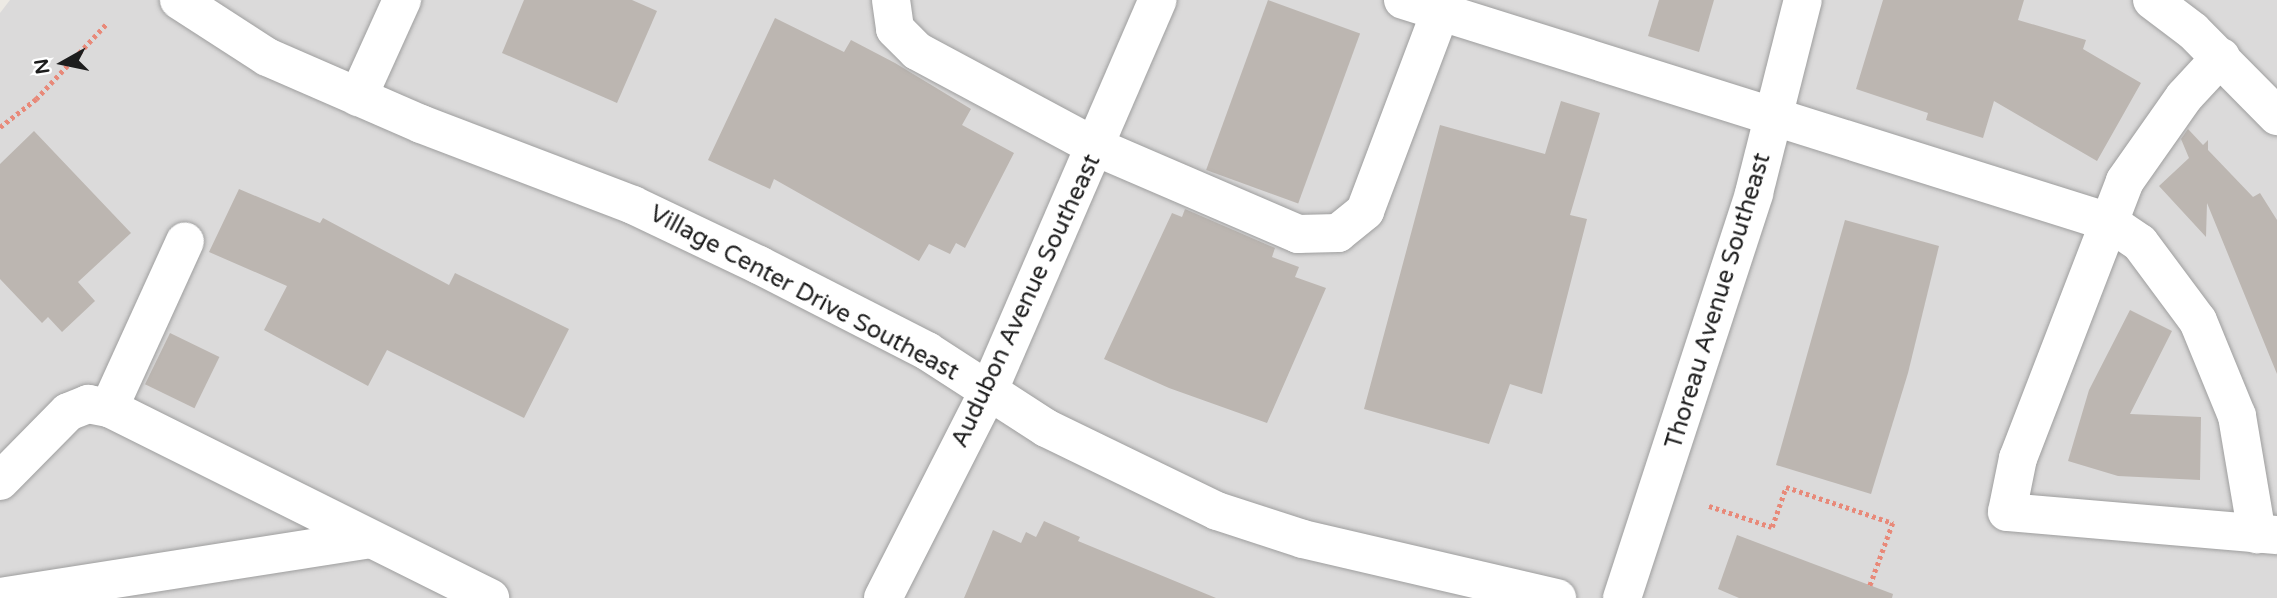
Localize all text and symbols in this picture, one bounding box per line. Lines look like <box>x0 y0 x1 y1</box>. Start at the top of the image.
north arrow <box>28 28 98 98</box>
text: N <box>30 57 54 76</box>
street label: Audubon Avenue Southeast <box>945 150 1107 452</box>
street label: Thoreau Avenue Southeast <box>1659 150 1777 452</box>
street label: Village Center Drive Southeast <box>645 199 963 387</box>

